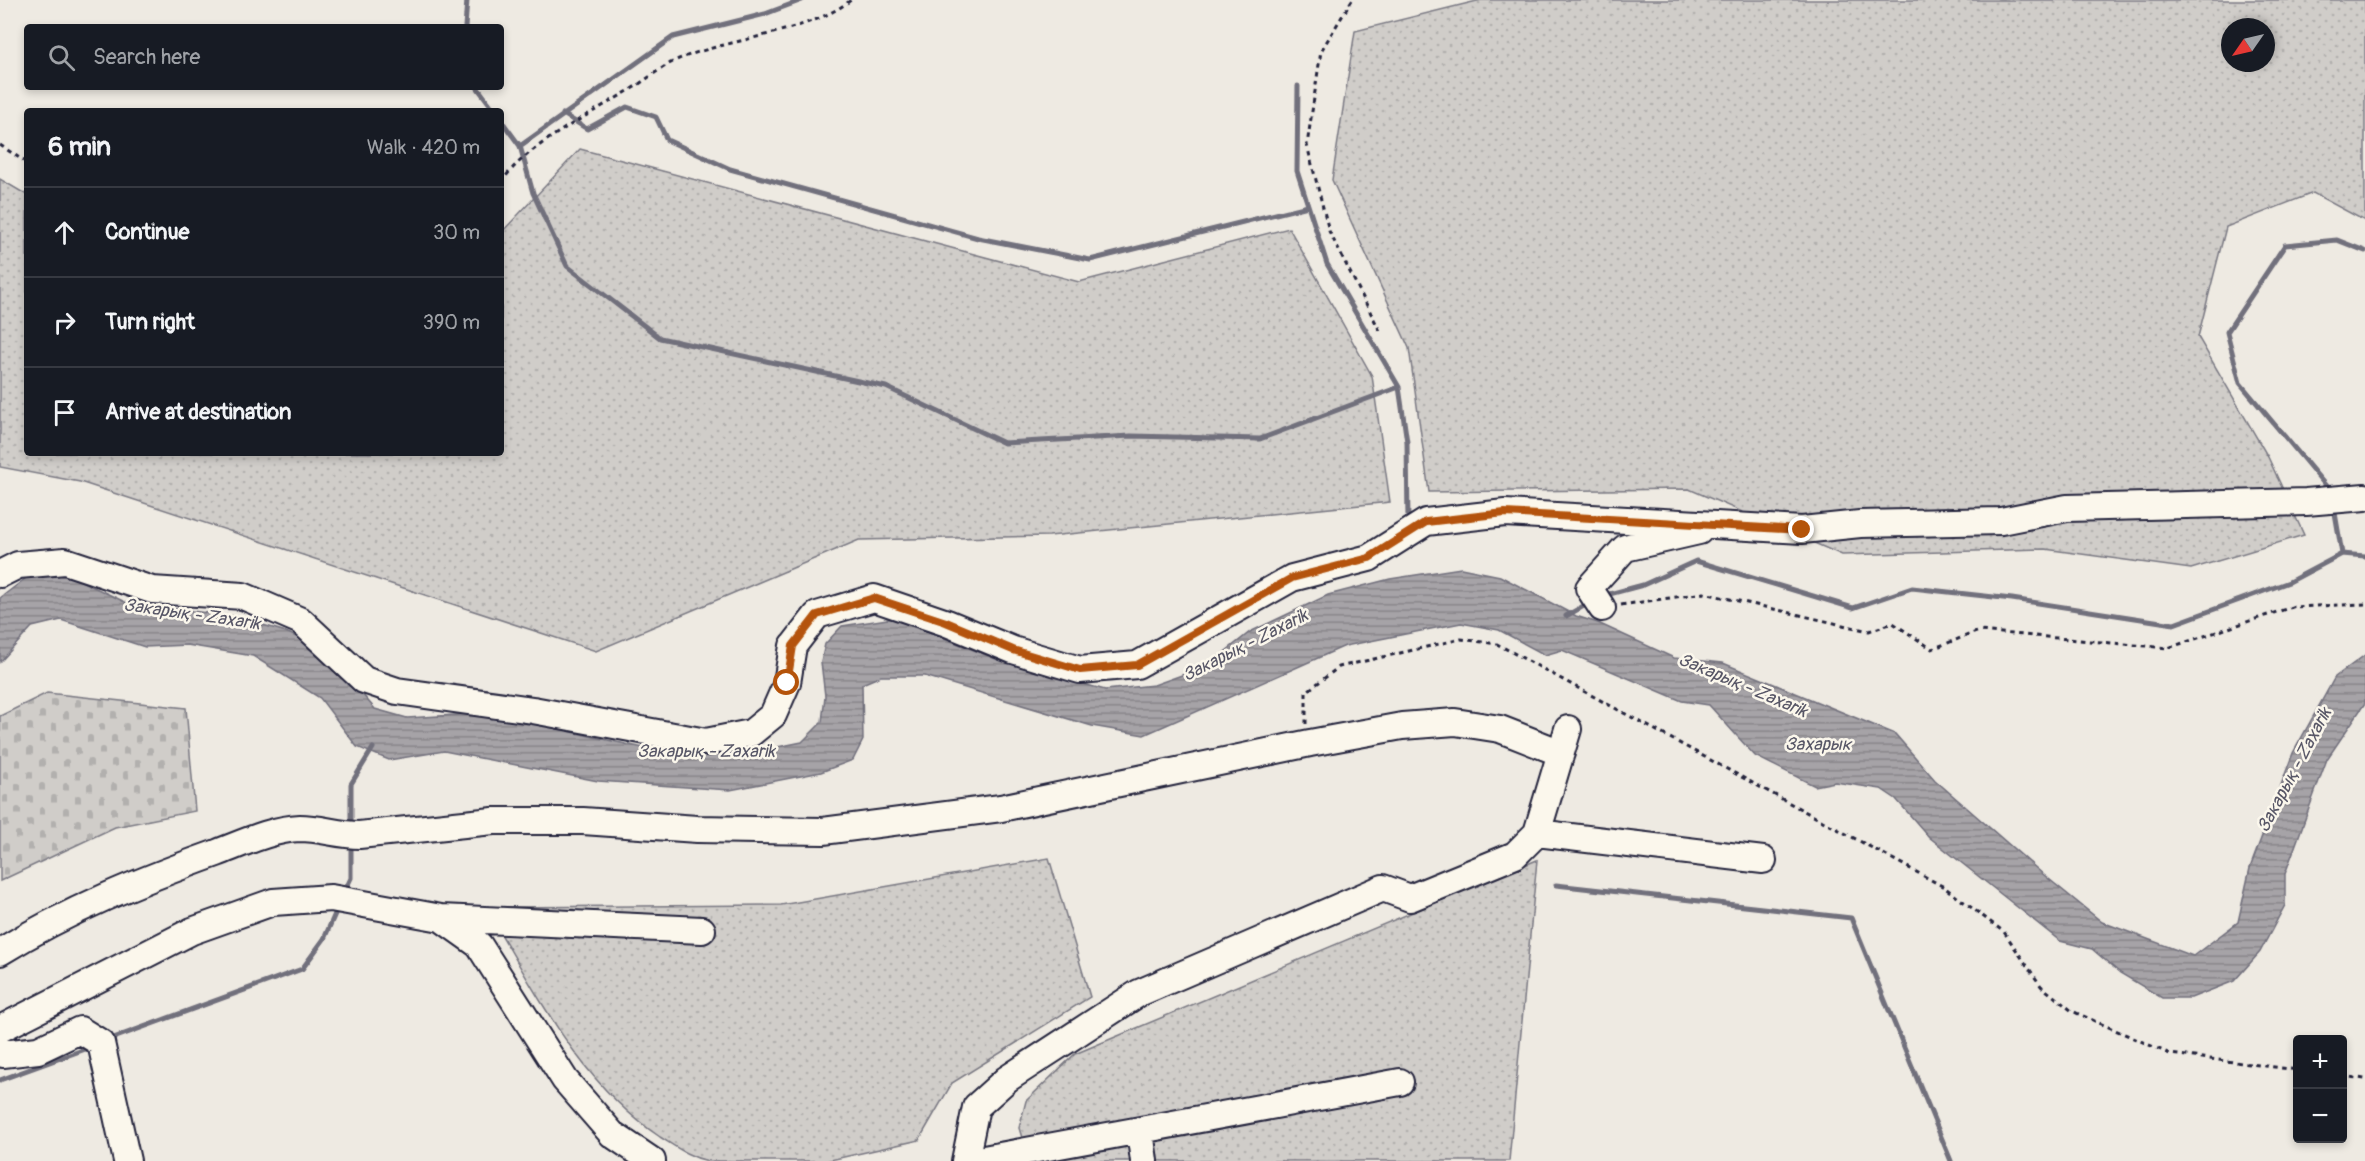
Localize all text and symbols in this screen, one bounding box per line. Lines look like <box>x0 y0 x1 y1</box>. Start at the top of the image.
north arrow <box>2221 18 2275 72</box>
search box <box>24 24 504 90</box>
icon: search <box>45 41 78 74</box>
text: Search here <box>93 43 200 71</box>
text: 6 min <box>48 131 111 163</box>
text: Walk · 420 m <box>367 135 480 160</box>
icon: ahead <box>48 216 81 249</box>
text: Continue <box>105 218 189 246</box>
text: 30 m <box>433 220 480 245</box>
icon: right <box>48 306 81 339</box>
text: Turn right <box>105 308 195 336</box>
text: 390 m <box>423 310 480 335</box>
icon: arrive <box>48 396 81 429</box>
text: Arrive at destination <box>105 398 291 426</box>
route end <box>1788 516 1814 542</box>
water label: Закарық - Zaxarik <box>122 594 263 636</box>
water label: Закарық - Zaxarik <box>1179 603 1313 687</box>
water label: Закарық - Zaxarik <box>1675 648 1812 724</box>
route start <box>773 669 799 695</box>
water label: Закарық - Zaxarik <box>2252 703 2338 836</box>
water label: Захарык <box>1785 733 1853 756</box>
water label: Закарық - Zaxarik <box>637 740 776 763</box>
map controls <box>2293 1035 2347 1143</box>
button: + <box>2293 1035 2347 1089</box>
button: − <box>2293 1089 2347 1143</box>

